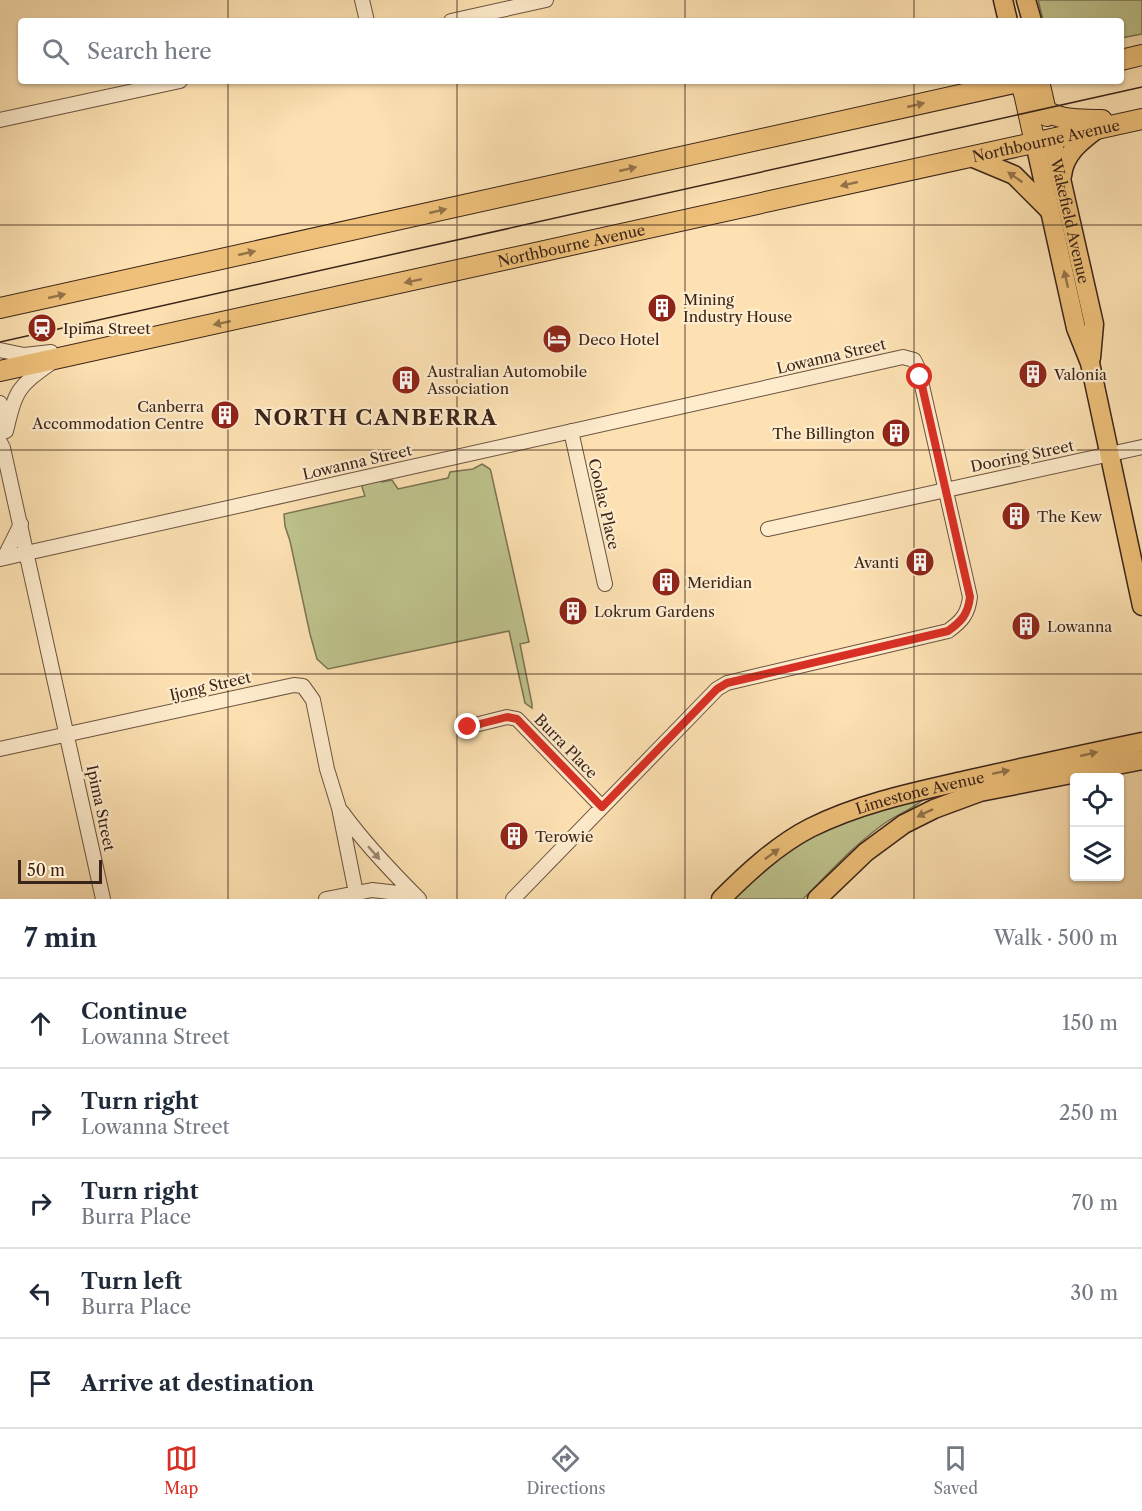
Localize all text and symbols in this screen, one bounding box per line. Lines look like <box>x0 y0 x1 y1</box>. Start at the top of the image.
search box <box>18 18 1124 84</box>
icon: search <box>39 35 72 68</box>
text: Search here <box>87 38 212 65</box>
one-way arrow <box>907 99 925 109</box>
street label: Northbourne Avenue <box>970 115 1121 166</box>
street label: Wakefield Avenue <box>1047 156 1094 285</box>
one-way arrow <box>619 163 637 173</box>
one-way arrow <box>1006 172 1023 183</box>
one-way arrow <box>840 180 858 190</box>
one-way arrow <box>428 206 447 215</box>
street label: Northbourne Avenue <box>496 219 647 270</box>
one-way arrow <box>238 248 257 257</box>
one-way arrow <box>1060 270 1070 289</box>
one-way arrow <box>403 277 422 286</box>
one-way arrow <box>48 290 66 300</box>
place label: Mining Industry House <box>683 290 792 326</box>
building icon: Mining Industry House <box>646 292 678 324</box>
station icon: Ipima Street <box>26 312 58 344</box>
place label: Ipima Street <box>63 319 151 338</box>
one-way arrow <box>212 319 231 328</box>
hotel icon: Deco Hotel <box>541 323 573 355</box>
place label: Deco Hotel <box>578 330 660 349</box>
street label: Lowanna Street <box>775 334 888 378</box>
building icon: Valonia <box>1017 358 1049 390</box>
place label: Australian Automobile Association <box>426 362 587 398</box>
route start <box>906 363 932 389</box>
building icon: Australian Automobile Association <box>390 364 422 396</box>
place label: Valonia <box>1053 365 1107 384</box>
place label: Canberra Accommodation Centre <box>31 397 204 433</box>
building icon: Canberra Accommodation Centre <box>209 399 241 431</box>
district label: NORTH CANBERRA <box>254 405 498 430</box>
building icon: The Billington <box>880 417 912 449</box>
place label: The Billington <box>772 424 876 443</box>
street label: Dooring Street <box>969 436 1076 476</box>
street label: Lowanna Street <box>301 440 414 484</box>
street label: Coolac Place <box>584 457 624 551</box>
building icon: The Kew <box>1000 500 1032 532</box>
place label: The Kew <box>1037 507 1102 526</box>
building icon: Avanti <box>904 546 936 578</box>
place label: Avanti <box>853 553 899 572</box>
building icon: Meridian <box>650 566 682 598</box>
place label: Meridian <box>687 573 753 592</box>
building icon: Lokrum Gardens <box>557 595 589 627</box>
place label: Lokrum Gardens <box>594 602 715 621</box>
building icon: Lowanna <box>1010 610 1042 642</box>
place label: Lowanna <box>1047 617 1112 636</box>
street label: Ijong Street <box>168 667 253 705</box>
street label: Burra Place <box>530 710 602 782</box>
route end <box>454 713 480 739</box>
one-way arrow <box>1079 749 1098 758</box>
street label: Ipima Street <box>83 763 120 853</box>
street label: Limestone Avenue <box>853 767 986 818</box>
one-way arrow <box>992 767 1011 776</box>
map controls <box>1070 773 1124 881</box>
button: locate <box>1070 773 1124 827</box>
one-way arrow <box>917 808 934 818</box>
building icon: Terowie <box>498 820 530 852</box>
place label: Terowie <box>535 827 593 846</box>
button: layers <box>1070 827 1124 881</box>
one-way arrow <box>367 846 381 861</box>
one-way arrow <box>765 848 780 860</box>
scale bar <box>18 857 102 884</box>
text: 50 m <box>27 860 65 880</box>
text: 7 min <box>24 922 97 954</box>
text: Walk · 500 m <box>994 926 1118 950</box>
text: Continue <box>81 998 187 1025</box>
icon: ahead <box>24 1007 57 1040</box>
text: 150 m <box>1062 1011 1118 1035</box>
text: Lowanna Street <box>81 1025 230 1049</box>
text: Turn right <box>81 1088 199 1115</box>
icon: right <box>24 1097 57 1130</box>
text: 250 m <box>1059 1101 1118 1125</box>
text: Lowanna Street <box>81 1115 230 1139</box>
text: Turn right <box>81 1178 199 1205</box>
icon: right <box>24 1187 57 1220</box>
text: 70 m <box>1072 1191 1118 1215</box>
text: Burra Place <box>81 1205 191 1229</box>
text: Turn left <box>81 1268 182 1295</box>
icon: left <box>24 1277 57 1310</box>
text: 30 m <box>1070 1281 1118 1305</box>
text: Burra Place <box>81 1295 191 1319</box>
icon: arrive <box>24 1367 57 1400</box>
text: Arrive at destination <box>81 1370 314 1397</box>
tab: Map <box>164 1442 198 1498</box>
tab: Directions <box>526 1442 605 1498</box>
tab: Saved <box>934 1442 978 1498</box>

